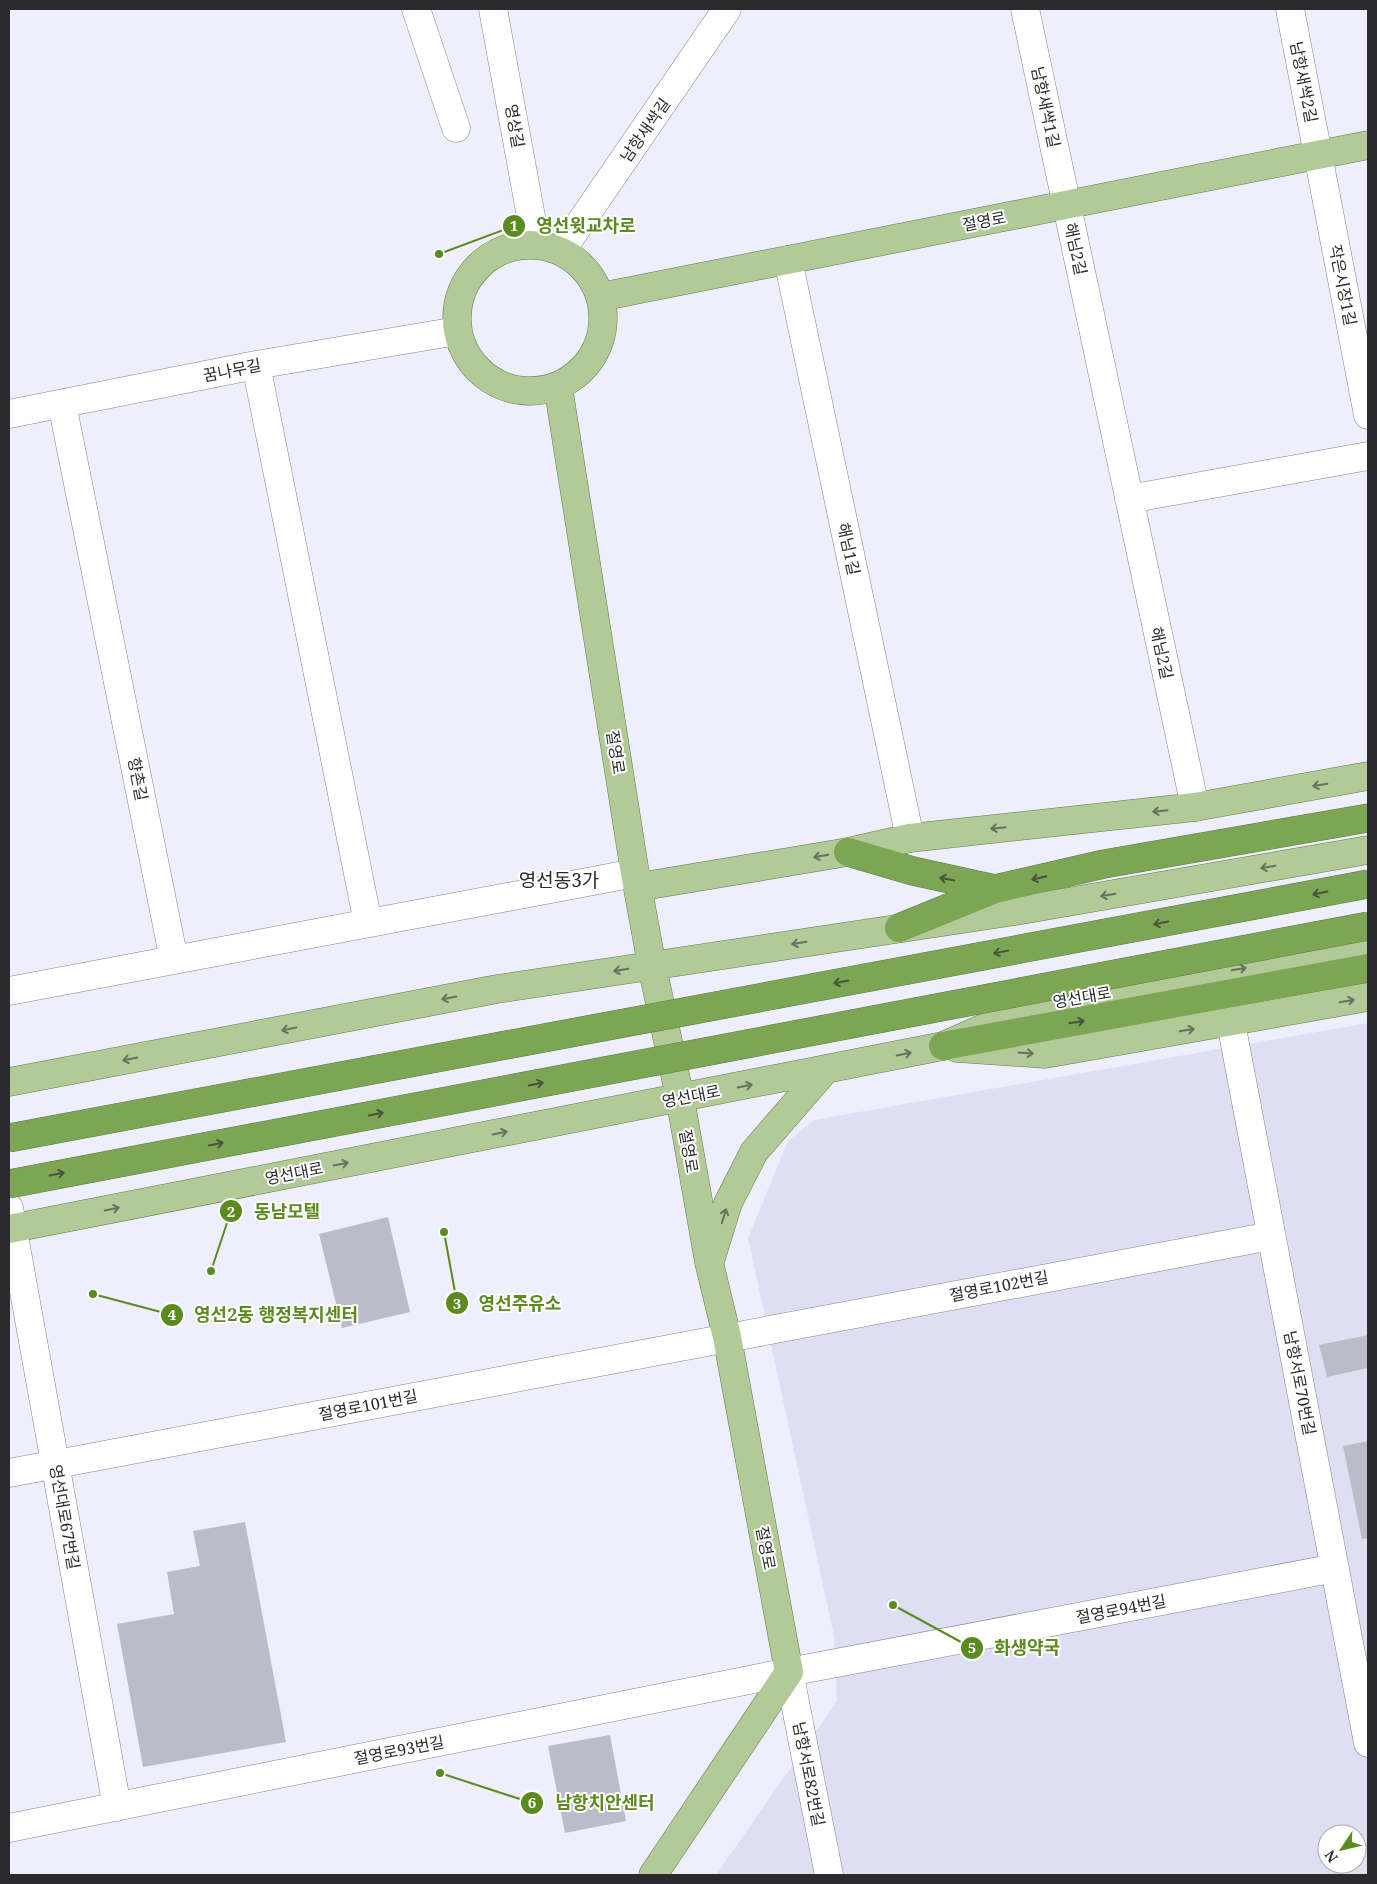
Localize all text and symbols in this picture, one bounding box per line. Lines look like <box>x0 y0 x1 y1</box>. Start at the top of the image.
street label: 남항새싹2길 <box>1285 39 1323 125</box>
street label: 남항새싹1길 <box>1027 64 1065 150</box>
street label: 남항새싹길 <box>615 94 675 166</box>
street label: 영상길 <box>500 102 530 150</box>
street label: 절영로 <box>960 206 1008 236</box>
callout: 영선윗교차로 <box>502 210 646 243</box>
text: 영선윗교차로 <box>536 213 636 237</box>
text: 1 <box>510 215 518 235</box>
street label: 해님2길 <box>1060 221 1092 277</box>
street label: 작은시장1길 <box>1324 242 1362 328</box>
street label: 꿈나무길 <box>201 354 263 386</box>
street label: 해님1길 <box>833 521 865 577</box>
street label: 해님2길 <box>1146 625 1178 681</box>
street label: 절영로 <box>602 728 630 776</box>
street label: 향촌길 <box>123 755 153 803</box>
one-way arrow <box>1313 780 1329 790</box>
one-way arrow <box>1152 806 1168 816</box>
one-way arrow <box>991 824 1007 833</box>
one-way arrow <box>813 852 829 862</box>
one-way arrow <box>1261 863 1277 873</box>
district label: 영선동3가 <box>519 867 599 893</box>
one-way arrow <box>939 873 955 883</box>
one-way arrow <box>1032 874 1048 883</box>
one-way arrow <box>1313 888 1329 898</box>
one-way arrow <box>1101 891 1117 901</box>
one-way arrow <box>1153 918 1169 928</box>
one-way arrow <box>791 938 807 948</box>
one-way arrow <box>993 948 1009 958</box>
one-way arrow <box>1231 963 1247 973</box>
one-way arrow <box>613 966 629 976</box>
one-way arrow <box>834 978 850 988</box>
street label: 영선대로 <box>1051 981 1113 1013</box>
one-way arrow <box>441 994 457 1004</box>
one-way arrow <box>1338 996 1354 1006</box>
one-way arrow <box>1069 1017 1085 1026</box>
one-way arrow <box>282 1024 298 1034</box>
one-way arrow <box>1178 1025 1194 1035</box>
one-way arrow <box>1018 1048 1034 1058</box>
one-way arrow <box>896 1049 912 1058</box>
one-way arrow <box>122 1055 138 1065</box>
one-way arrow <box>527 1079 543 1088</box>
street label: 영선대로 <box>660 1080 722 1112</box>
one-way arrow <box>736 1080 752 1090</box>
one-way arrow <box>368 1109 384 1118</box>
street label: 절영로 <box>674 1127 704 1175</box>
one-way arrow <box>492 1128 508 1138</box>
one-way arrow <box>208 1139 224 1149</box>
street label: 영선대로 <box>263 1157 325 1189</box>
one-way arrow <box>332 1159 348 1169</box>
one-way arrow <box>48 1169 64 1179</box>
callout: 동남모텔 <box>219 1195 330 1228</box>
text: 동남모텔 <box>254 1199 320 1223</box>
text: 2 <box>227 1201 235 1221</box>
one-way arrow <box>104 1203 120 1213</box>
one-way arrow <box>719 1208 729 1224</box>
street label: 절영로102번길 <box>948 1266 1050 1306</box>
callout: 영선주유소 <box>444 1287 572 1320</box>
text: 영선주유소 <box>479 1291 561 1315</box>
text: 3 <box>453 1293 461 1313</box>
callout: 영선2동 행정복지센터 <box>159 1298 368 1331</box>
text: 영선2동 행정복지센터 <box>194 1302 358 1326</box>
text: 4 <box>168 1304 177 1324</box>
street label: 남항서로70번길 <box>1279 1329 1321 1437</box>
street label: 절영로101번길 <box>317 1385 419 1425</box>
street label: 영선대로67번길 <box>45 1463 85 1571</box>
street label: 절영로 <box>751 1524 781 1572</box>
street label: 절영로94번길 <box>1074 1589 1168 1629</box>
callout: 화생약국 <box>959 1631 1070 1664</box>
text: 화생약국 <box>994 1635 1060 1659</box>
text: 5 <box>968 1637 976 1657</box>
street label: 남항서로82번길 <box>788 1720 830 1828</box>
street label: 절영로93번길 <box>352 1730 446 1770</box>
callout: 남항치안센터 <box>520 1787 664 1820</box>
text: 남항치안센터 <box>555 1790 655 1814</box>
text: 6 <box>528 1792 536 1812</box>
north arrow <box>1317 1824 1367 1874</box>
text: N <box>1320 1847 1342 1867</box>

